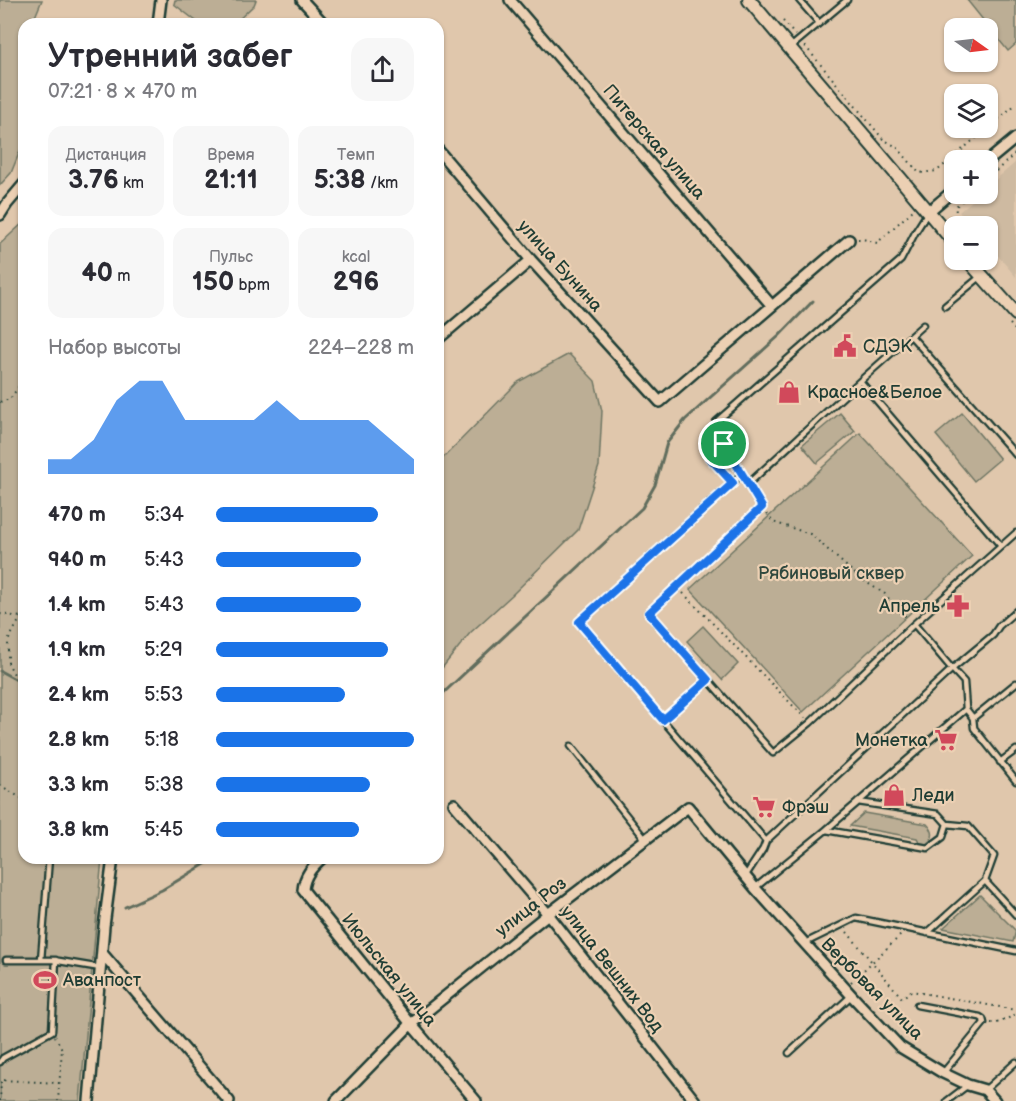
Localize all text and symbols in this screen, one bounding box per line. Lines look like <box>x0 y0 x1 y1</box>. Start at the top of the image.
north arrow <box>944 18 998 72</box>
map controls <box>944 18 998 270</box>
text: Утренний забег <box>48 37 293 77</box>
button: share <box>351 38 414 101</box>
text: 07:21 · 8 × 470 m <box>48 80 197 104</box>
street label: Питерская улица <box>598 80 710 204</box>
button: layers <box>944 84 998 138</box>
text: Дистанция <box>66 146 146 165</box>
text: Время <box>207 146 255 165</box>
text: Темп <box>337 146 375 165</box>
button: + <box>944 150 998 204</box>
text: 3.76 <box>68 165 119 196</box>
text: 21:11 <box>204 165 258 196</box>
text: 5:38 <box>314 165 366 196</box>
text: km <box>119 174 144 193</box>
text: /km <box>366 174 398 193</box>
street label: улица Бунина <box>513 216 607 317</box>
button: − <box>944 216 998 270</box>
text: Пульс <box>209 248 253 267</box>
text: kcal <box>342 248 370 267</box>
text: 40 <box>81 258 113 289</box>
text: m <box>113 267 131 286</box>
text: 150 <box>192 267 234 298</box>
text: 296 <box>333 267 379 298</box>
text: bpm <box>234 276 270 295</box>
public building icon: СДЭК <box>832 333 858 359</box>
text: Набор высоты <box>48 336 181 360</box>
text: 224–228 m <box>308 336 414 360</box>
place label: СДЭК <box>863 336 912 357</box>
shop icon: Красное&Белое <box>776 379 802 405</box>
place label: Красное&Белое <box>807 382 942 403</box>
pin <box>698 418 749 469</box>
icon: arrive <box>707 427 740 460</box>
text: 470 m <box>48 503 106 527</box>
text: 5:34 <box>144 503 184 527</box>
text: 940 m <box>48 548 106 572</box>
text: 5:43 <box>144 548 184 572</box>
park label: Рябиновый сквер <box>758 563 904 584</box>
text: 1.4 km <box>48 593 106 617</box>
text: 5:43 <box>144 593 184 617</box>
pharmacy icon: Апрель <box>945 593 971 619</box>
place label: Апрель <box>878 596 940 617</box>
text: 1.9 km <box>48 638 105 662</box>
text: 5:29 <box>144 638 183 662</box>
text: 2.4 km <box>48 683 109 707</box>
text: 5:53 <box>144 683 183 707</box>
supermarket icon: Монетка <box>933 727 959 753</box>
text: 2.8 km <box>48 728 109 752</box>
text: 5:18 <box>144 728 179 752</box>
place label: Монетка <box>855 730 928 751</box>
text: 3.3 km <box>48 773 109 797</box>
text: 5:38 <box>144 773 183 797</box>
shop icon: Леди <box>881 782 907 808</box>
place label: Леди <box>911 785 954 806</box>
supermarket icon: Фрэш <box>751 794 777 820</box>
place label: Фрэш <box>782 797 829 818</box>
text: 3.8 km <box>48 818 109 842</box>
text: 5:45 <box>144 818 183 842</box>
street label: улица Роз <box>491 873 571 941</box>
street label: улица Вешних Вод <box>556 902 668 1036</box>
street label: Июльская улица <box>337 909 441 1031</box>
street label: Вербовая улица <box>817 934 928 1045</box>
sports icon: Аванпост <box>32 967 58 993</box>
place label: Аванпост <box>62 970 142 991</box>

